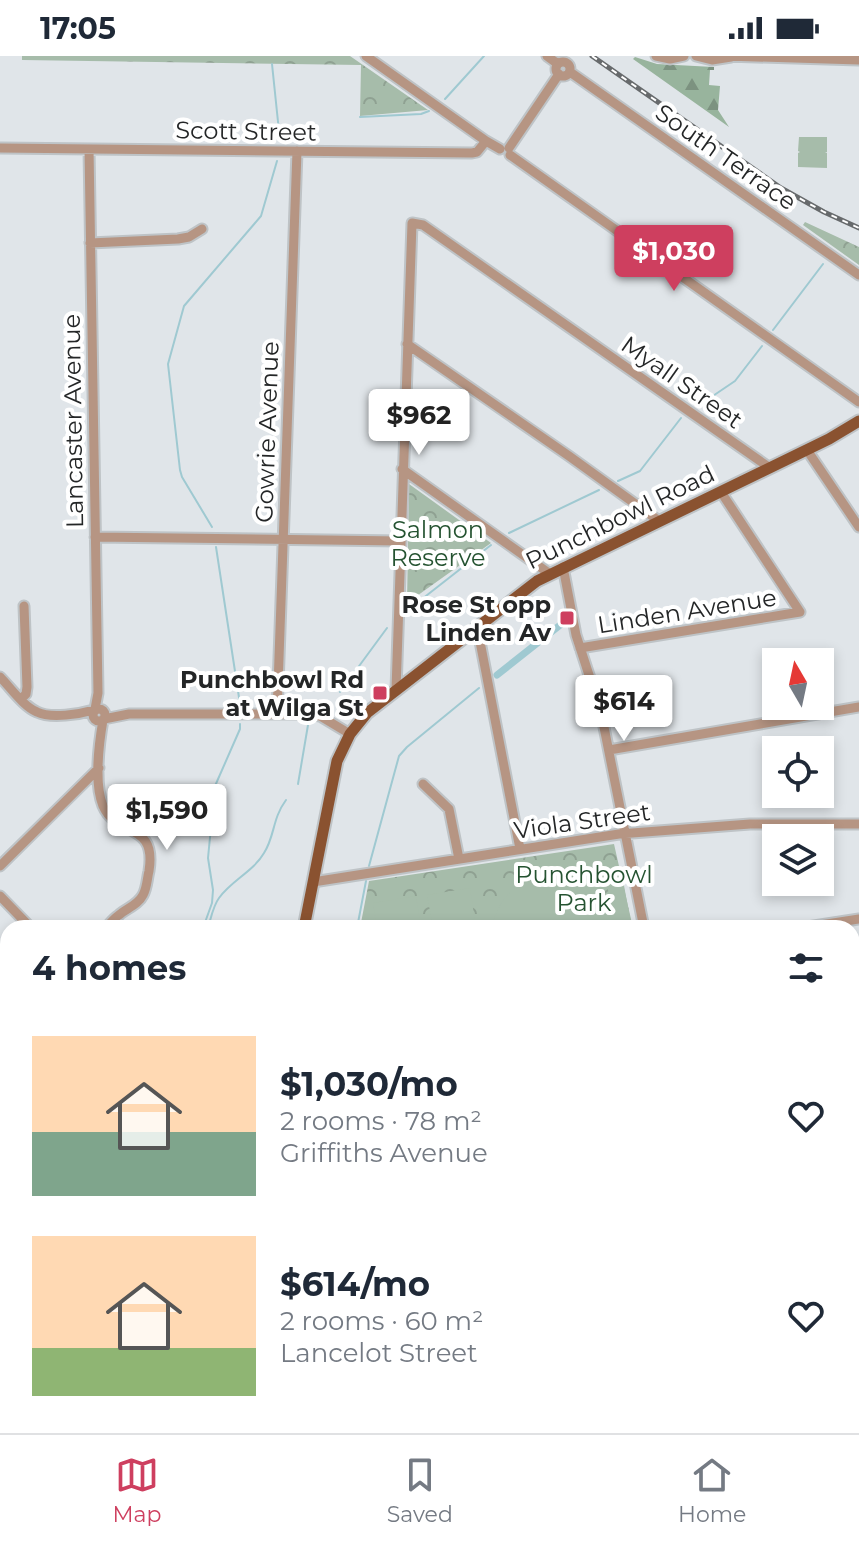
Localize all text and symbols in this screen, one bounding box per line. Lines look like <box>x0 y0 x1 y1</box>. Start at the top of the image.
text: 17:05 <box>40 10 116 47</box>
street label: South Terrace <box>650 98 802 216</box>
street label: Scott Street <box>175 115 317 147</box>
pin: $1,030 <box>609 225 739 293</box>
text: $1,030 <box>632 235 716 267</box>
street label: Lancaster Avenue <box>57 314 89 528</box>
street label: Myall Street <box>616 330 748 435</box>
street label: Gowrie Avenue <box>249 341 285 523</box>
pin: $962 <box>372 389 466 457</box>
text: $962 <box>387 399 451 431</box>
street label: Punchbowl Road <box>521 459 719 575</box>
park label: Salmon Reserve <box>390 515 486 572</box>
street label: Linden Avenue <box>596 583 778 639</box>
place label: Rose St opp Linden Av <box>402 590 552 647</box>
marker: Rose St opp Linden Av <box>558 609 576 627</box>
north arrow <box>762 648 834 720</box>
map controls <box>762 648 834 896</box>
place label: Punchbowl Rd at Wilga St <box>180 665 365 722</box>
pin: $614 <box>577 675 671 743</box>
marker: Punchbowl Rd at Wilga St <box>371 684 389 702</box>
text: $614 <box>593 685 655 717</box>
button: locate <box>762 736 834 808</box>
pin: $1,590 <box>102 784 232 852</box>
text: $1,590 <box>125 794 209 826</box>
street label: Viola Street <box>512 797 652 845</box>
button: layers <box>762 824 834 896</box>
park label: Punchbowl Park <box>515 860 653 917</box>
icon: filters <box>784 946 828 990</box>
text: 4 homes <box>32 947 186 989</box>
text: $1,030/mo <box>280 1063 458 1105</box>
icon: home <box>96 1068 192 1164</box>
icon: heart <box>784 1094 828 1138</box>
text: 2 rooms · 78 m² <box>280 1105 482 1137</box>
text: Griffiths Avenue <box>280 1137 488 1169</box>
text: $614/mo <box>280 1263 430 1305</box>
icon: home <box>96 1268 192 1364</box>
icon: heart <box>784 1294 828 1338</box>
text: 2 rooms · 60 m² <box>280 1305 483 1337</box>
text: Lancelot Street <box>280 1337 478 1369</box>
tab: Map <box>113 1453 162 1528</box>
tab: Saved <box>387 1453 453 1528</box>
tab: Home <box>678 1453 746 1528</box>

